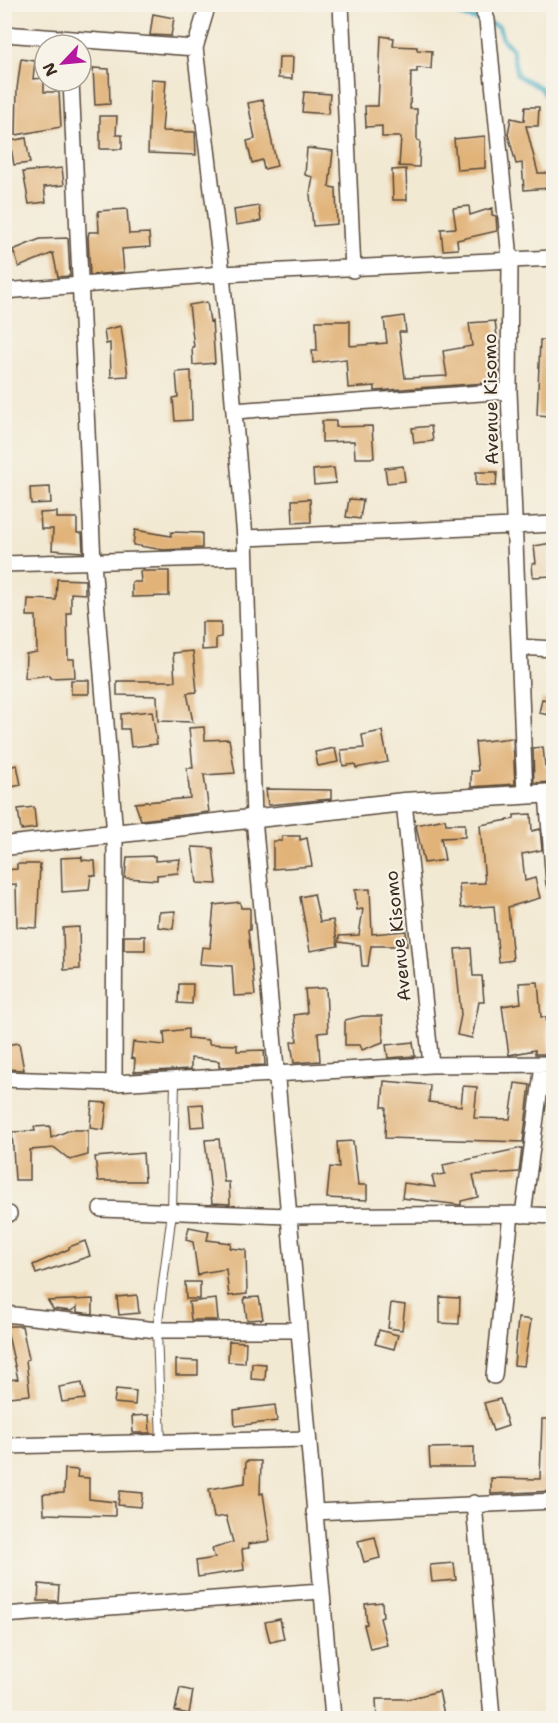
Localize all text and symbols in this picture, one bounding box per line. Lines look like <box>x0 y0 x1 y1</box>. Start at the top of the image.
north arrow <box>33 33 93 93</box>
text: N <box>38 59 62 80</box>
street label: Avenue Kisomo <box>478 333 504 465</box>
street label: Avenue Kisomo <box>379 869 417 1003</box>

